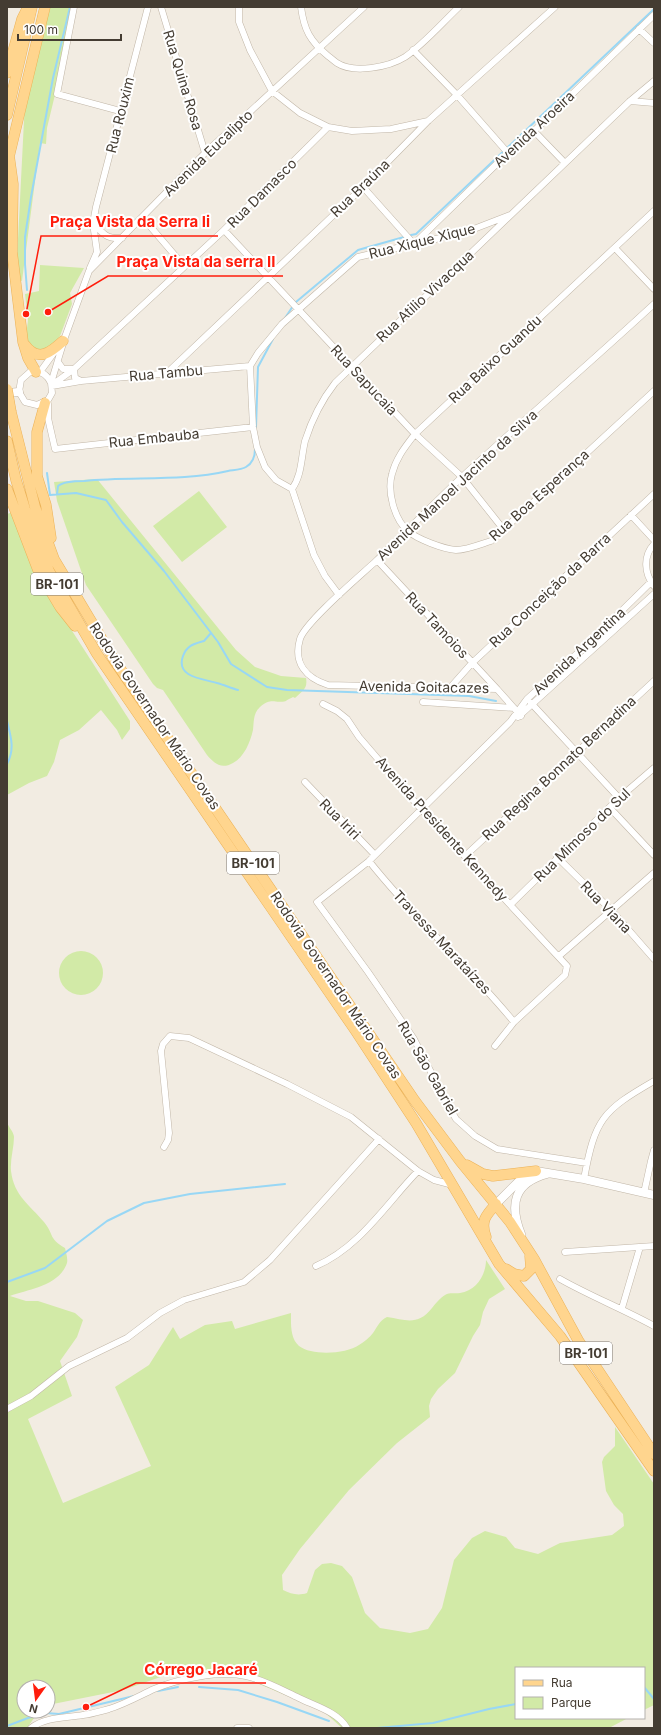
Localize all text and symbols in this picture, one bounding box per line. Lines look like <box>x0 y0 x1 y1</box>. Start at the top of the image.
scale bar <box>18 16 121 42</box>
text: 100 m <box>24 22 58 37</box>
street label: Rua Quina Rosa <box>160 28 207 132</box>
street label: Rua Rouxim <box>102 75 137 155</box>
street label: Avenida Aroeira <box>490 87 578 170</box>
street label: Avenida Eucalipto <box>160 106 256 200</box>
street label: Rua Damasco <box>223 154 300 231</box>
street label: Rua Braúna <box>326 155 393 220</box>
callout: Praça Vista da Serra Ii <box>41 209 218 236</box>
text: Praça Vista da Serra Ii <box>50 212 210 231</box>
street label: Rua Xique Xique <box>367 219 477 262</box>
street label: Rua Atilio Vivacqua <box>372 246 477 345</box>
callout: Praça Vista da serra II <box>108 249 283 276</box>
text: Praça Vista da serra II <box>117 252 275 271</box>
street label: Rua Baixo Guandu <box>445 311 545 406</box>
street label: Rua Sapucaia <box>327 341 401 418</box>
street label: Rua Tambu <box>128 361 204 384</box>
street label: Avenida Manoel Jacinto da Silva <box>373 406 540 564</box>
street label: Rua Embauba <box>108 424 200 451</box>
street label: Rua Boa Esperança <box>485 445 592 544</box>
street label: Rua Conceição da Barra <box>485 529 614 650</box>
road number: BR-101 <box>31 573 83 595</box>
street label: Rua Tamoios <box>402 588 472 661</box>
street label: Avenida Argentina <box>529 603 628 698</box>
street label: Rodovia Governador Mário Covas <box>86 619 225 813</box>
street label: Avenida Goitacazes <box>359 677 489 696</box>
street label: Rua Regina Bonnato Bernadina <box>478 692 639 843</box>
street label: Avenida Presidente Kennedy <box>373 753 512 905</box>
street label: Rua Mimoso do Sul <box>530 784 633 885</box>
street label: Rua Iriri <box>316 795 364 843</box>
road number: BR-101 <box>227 852 279 874</box>
street label: Rua Viana <box>577 877 635 936</box>
street label: Travessa Marataízes <box>390 886 495 997</box>
street label: Rodovia Governador Mário Covas <box>267 888 406 1082</box>
street label: Rua São Gabriel <box>395 1018 462 1118</box>
road number: BR-101 <box>560 1342 612 1364</box>
callout: Córrego Jacaré <box>136 1656 266 1683</box>
text: Córrego Jacaré <box>144 1660 258 1679</box>
legend <box>515 1667 645 1719</box>
text: Rua <box>551 1675 573 1690</box>
north arrow <box>16 1679 56 1719</box>
text: Parque <box>551 1695 591 1710</box>
text: N <box>28 1701 39 1717</box>

